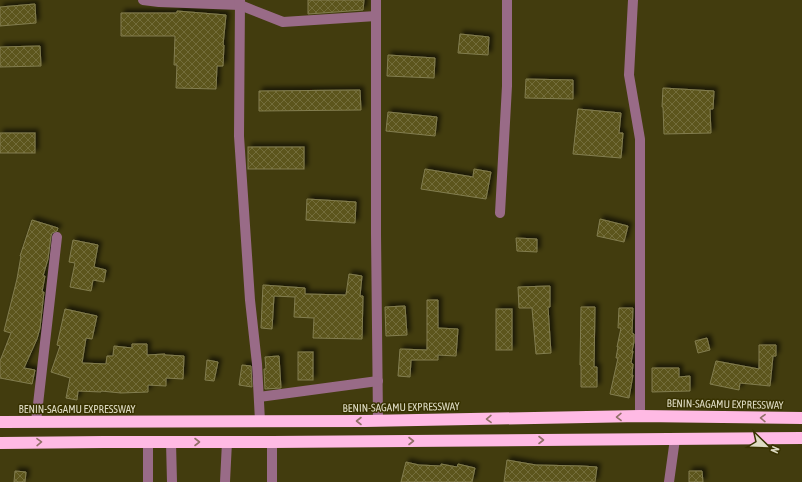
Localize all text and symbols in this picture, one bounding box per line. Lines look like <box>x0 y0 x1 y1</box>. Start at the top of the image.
street label: BENIN-SAGAMU EXPRESSWAY <box>666 397 784 411</box>
street label: BENIN-SAGAMU EXPRESSWAY <box>342 400 460 414</box>
street label: BENIN-SAGAMU EXPRESSWAY <box>19 403 136 415</box>
one-way arrow <box>616 413 622 421</box>
one-way arrow <box>760 414 766 422</box>
one-way arrow <box>486 415 492 423</box>
one-way arrow <box>356 417 362 425</box>
north arrow <box>746 426 786 466</box>
one-way arrow <box>538 436 544 444</box>
one-way arrow <box>408 437 414 445</box>
one-way arrow <box>36 438 42 446</box>
one-way arrow <box>194 438 200 446</box>
text: N <box>768 445 782 455</box>

